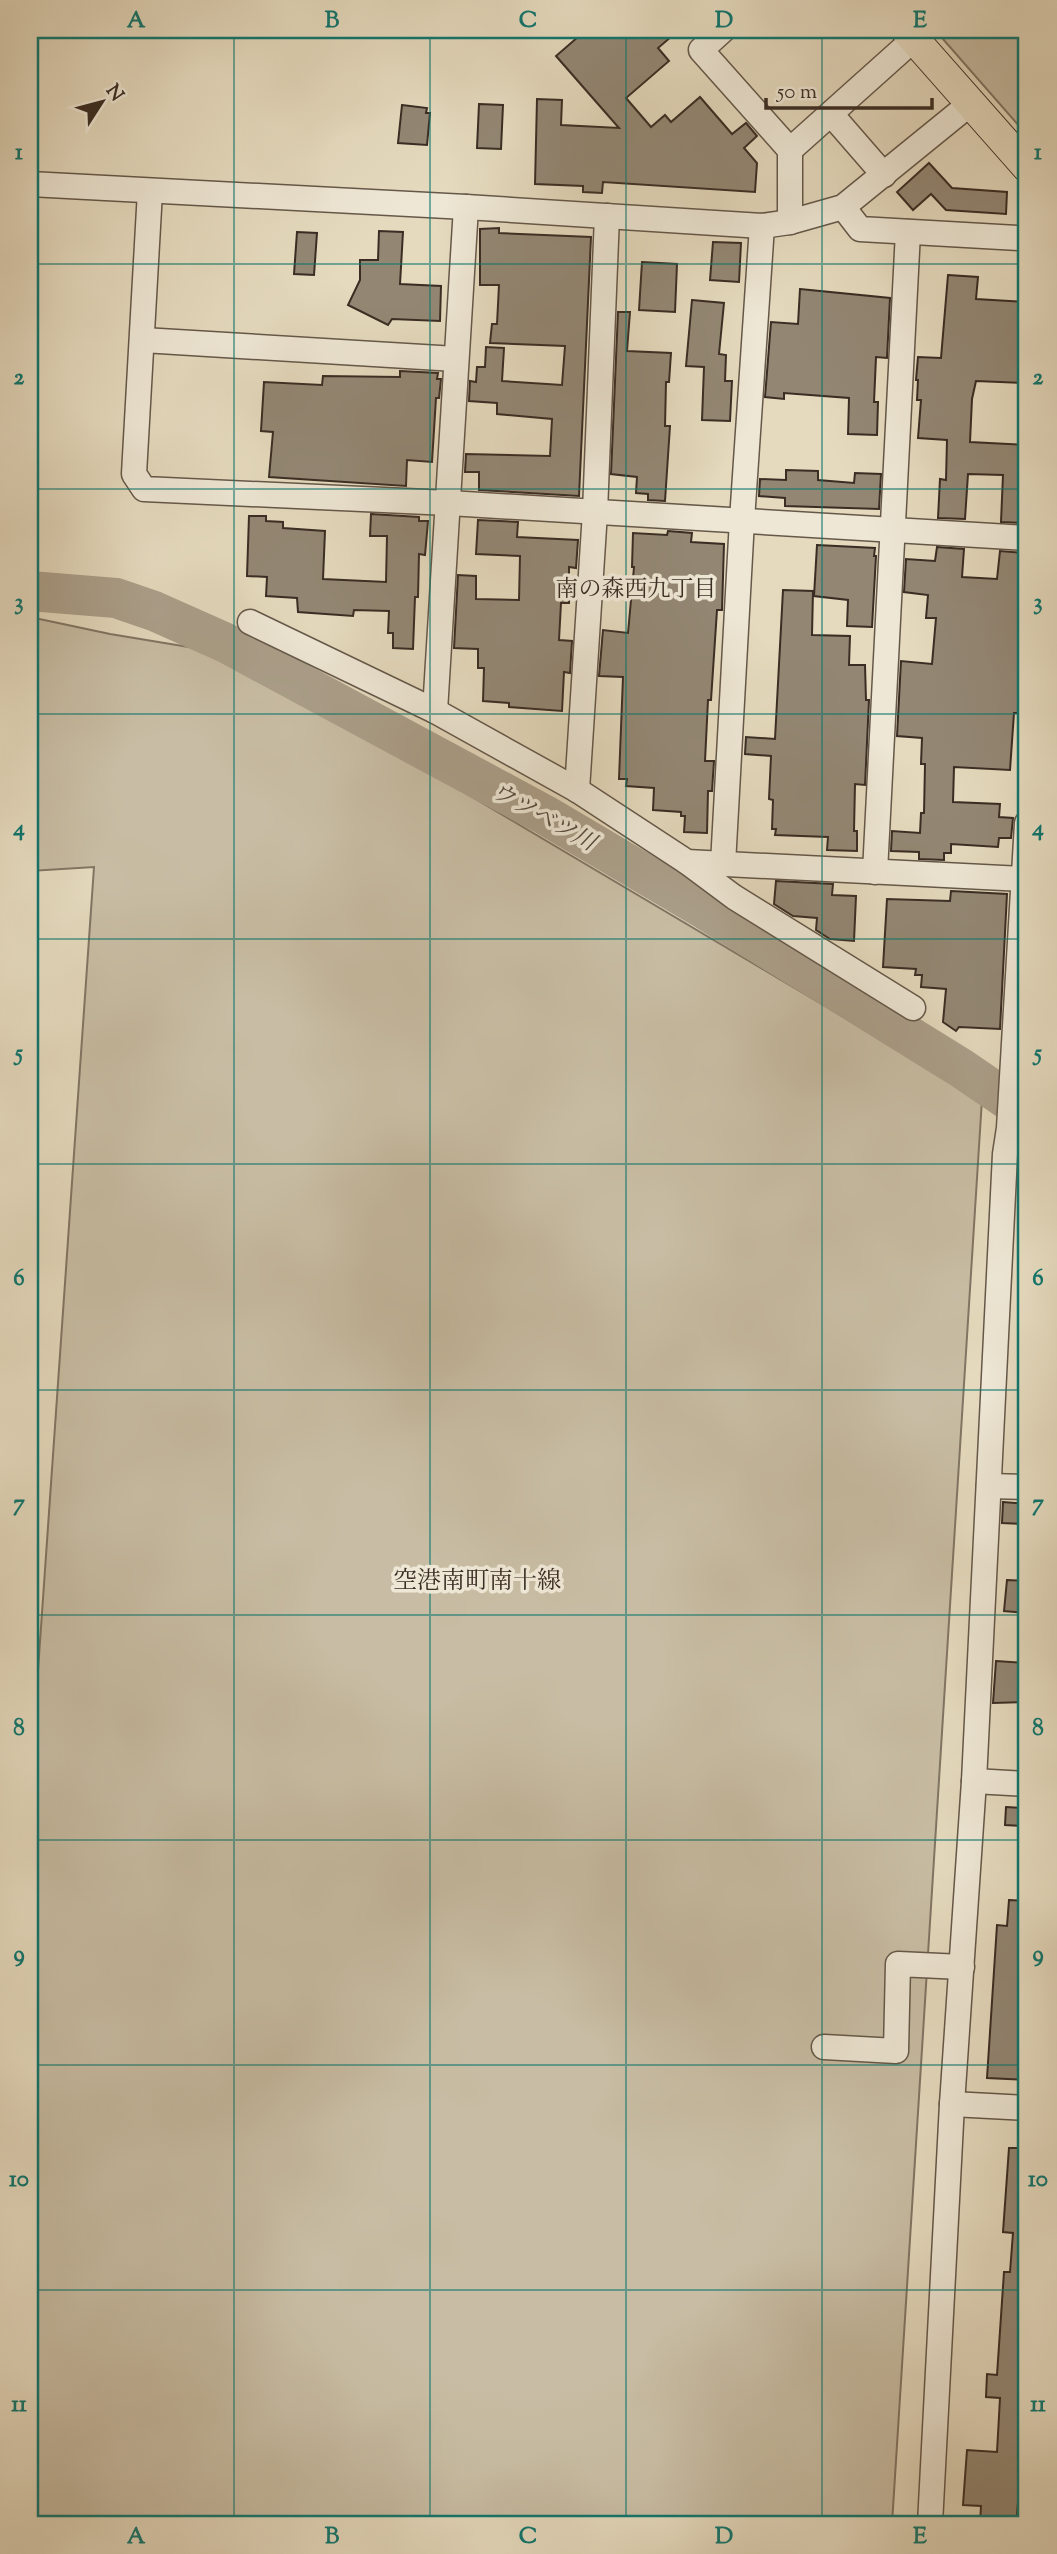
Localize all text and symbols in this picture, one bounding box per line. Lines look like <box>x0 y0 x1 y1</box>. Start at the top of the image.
text: A <box>127 5 146 38</box>
text: B <box>325 5 340 38</box>
text: C <box>519 5 537 38</box>
text: D <box>715 5 733 38</box>
text: E <box>913 5 927 38</box>
north arrow <box>66 66 136 136</box>
scale bar <box>766 66 933 110</box>
text: 50 m <box>776 78 817 108</box>
text: N <box>98 79 129 108</box>
text: 1 <box>15 137 23 170</box>
text: 1 <box>1034 137 1042 170</box>
text: 2 <box>14 362 25 395</box>
text: 2 <box>1033 362 1044 395</box>
district label: 南の森西九丁目 <box>556 574 717 607</box>
text: 3 <box>14 587 24 620</box>
text: 3 <box>1033 587 1043 620</box>
water label: ウツベツ川 <box>484 776 604 862</box>
text: 4 <box>12 813 25 846</box>
text: 4 <box>1031 813 1044 846</box>
text: 5 <box>13 1038 23 1071</box>
text: 5 <box>1032 1038 1042 1071</box>
text: 6 <box>13 1263 25 1296</box>
text: 6 <box>1032 1263 1044 1296</box>
text: 7 <box>13 1488 25 1521</box>
text: 7 <box>1032 1488 1044 1521</box>
district label: 空港南町南十線 <box>393 1565 561 1599</box>
text: 8 <box>13 1713 25 1746</box>
text: 8 <box>1032 1713 1044 1746</box>
text: 9 <box>13 1939 25 1972</box>
text: 9 <box>1032 1939 1044 1972</box>
text: 10 <box>9 2164 29 2197</box>
text: 10 <box>1028 2164 1048 2197</box>
text: 11 <box>11 2389 27 2422</box>
text: 11 <box>1030 2389 1046 2422</box>
text: A <box>127 2521 146 2554</box>
text: B <box>325 2521 340 2554</box>
text: C <box>519 2521 537 2554</box>
text: D <box>715 2521 733 2554</box>
text: E <box>913 2521 927 2554</box>

